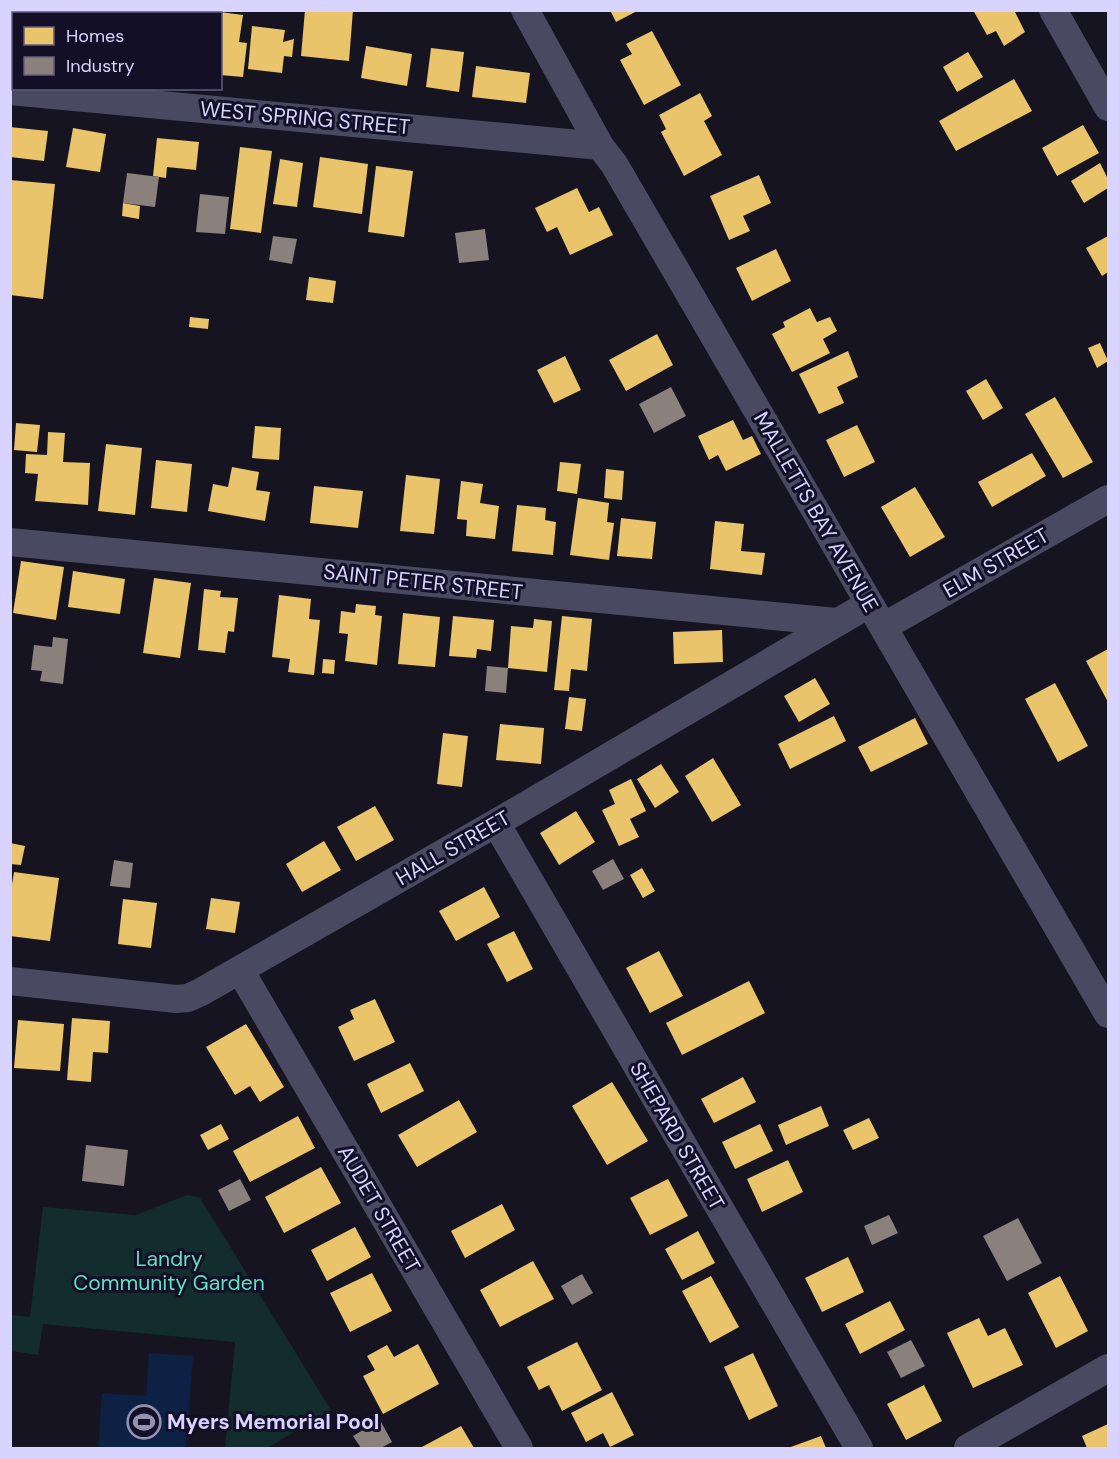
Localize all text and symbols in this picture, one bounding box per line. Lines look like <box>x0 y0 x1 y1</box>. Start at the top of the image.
legend <box>12 12 222 90</box>
text: Homes <box>66 24 124 48</box>
text: Industry <box>66 54 135 78</box>
street label: WEST SPRING STREET <box>199 95 411 141</box>
street label: MALLETTS BAY AVENUE <box>747 407 885 617</box>
street label: ELM STREET <box>938 521 1054 605</box>
street label: SAINT PETER STREET <box>322 558 524 606</box>
street label: HALL STREET <box>391 804 515 892</box>
street label: SHEPARD STREET <box>623 1057 731 1215</box>
street label: AUDET STREET <box>331 1140 427 1278</box>
park label: Landry Community Garden <box>73 1245 265 1297</box>
sports icon: Myers Memorial Pool <box>126 1404 162 1440</box>
place label: Myers Memorial Pool <box>167 1408 379 1436</box>

